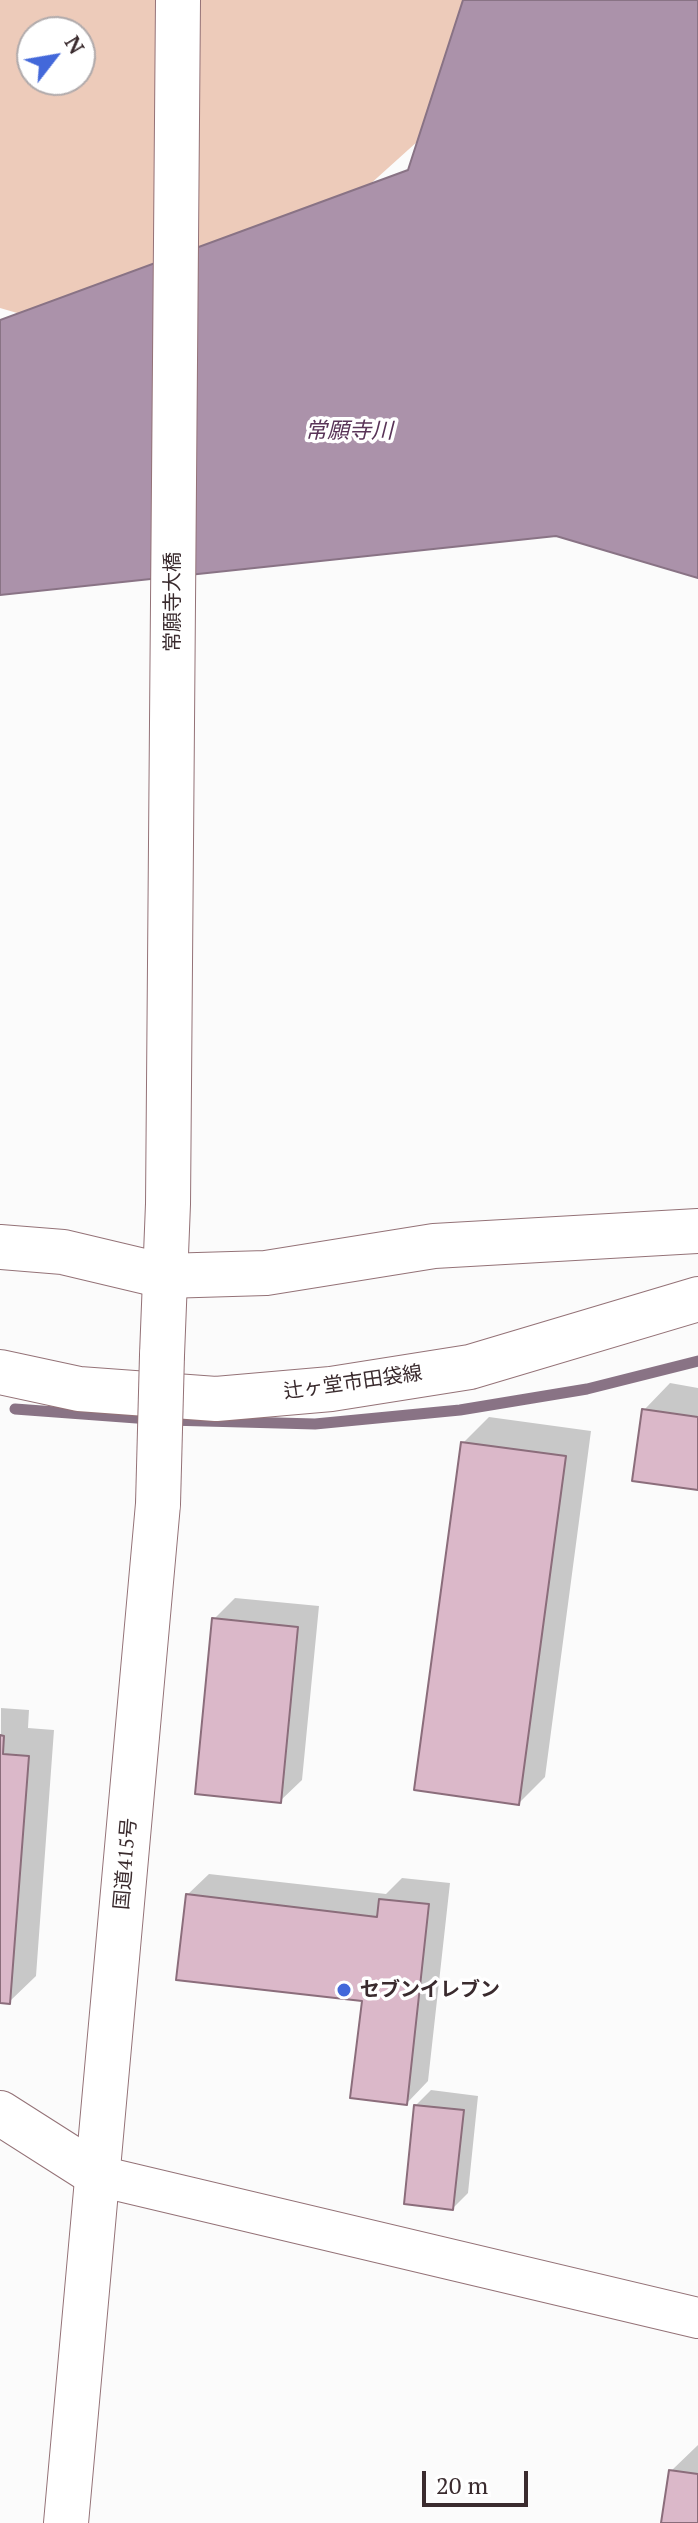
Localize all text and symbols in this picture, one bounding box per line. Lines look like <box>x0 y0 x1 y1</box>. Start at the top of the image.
north arrow <box>16 16 96 96</box>
text: N <box>59 30 92 59</box>
water label: 常願寺川 <box>305 419 393 445</box>
street label: 常願寺大橋 <box>161 552 185 652</box>
street label: 辻ヶ堂市田袋線 <box>282 1361 424 1405</box>
street label: 国道415号 <box>110 1817 142 1911</box>
place label: セブンイレブン <box>360 1978 500 2002</box>
marker: セブンイレブン <box>335 1981 353 1999</box>
scale bar <box>426 2455 532 2505</box>
text: 20 m <box>436 2469 488 2501</box>

